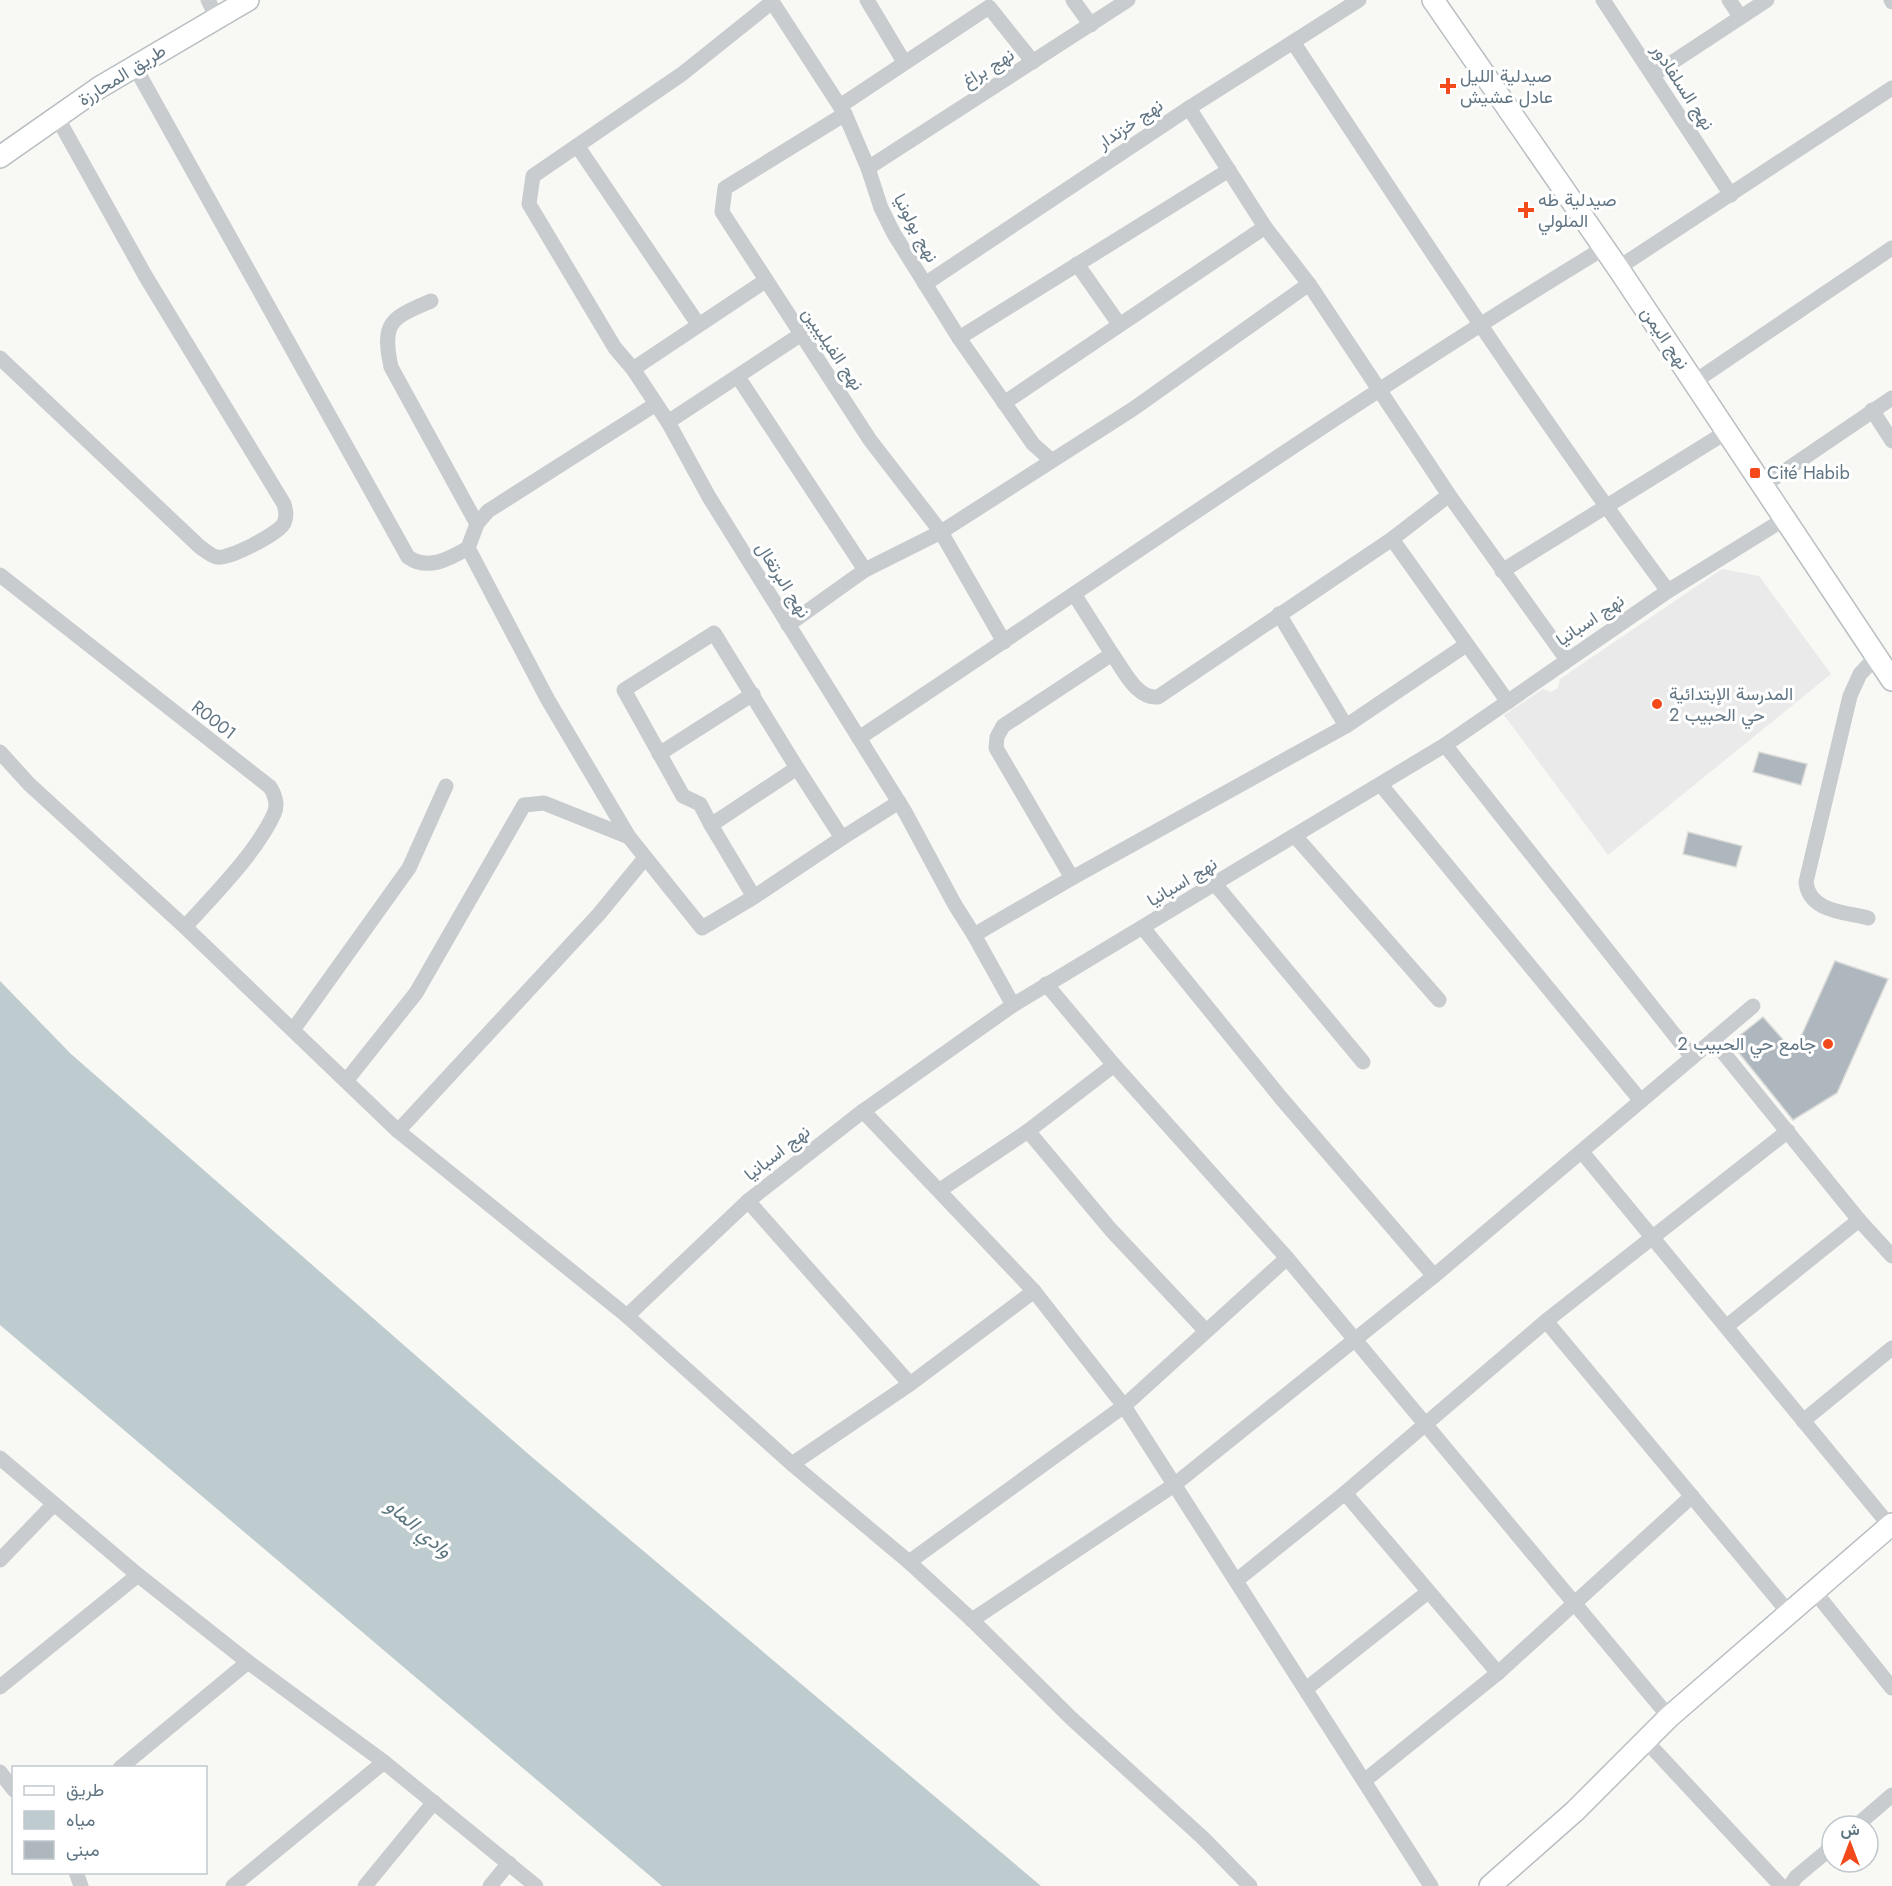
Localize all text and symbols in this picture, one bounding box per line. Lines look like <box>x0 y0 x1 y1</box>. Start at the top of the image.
street label: طريق المحارزة <box>73 38 171 112</box>
street label: نهج السلفادور <box>1645 38 1721 135</box>
street label: نهج براغ <box>957 42 1019 94</box>
place label: صيدلية الليل عادل عشيش <box>1460 63 1553 110</box>
marker: صيدلية الليل عادل عشيش <box>1441 79 1455 93</box>
street label: نهج خزندار <box>1091 92 1168 156</box>
place label: صيدلية طه الملولي <box>1538 187 1617 236</box>
street label: نهج بولونيا <box>887 189 945 267</box>
marker: صيدلية طه الملولي <box>1519 203 1533 217</box>
street label: نهج اليمن <box>1634 301 1696 375</box>
street label: نهج الفيليبين <box>796 302 870 396</box>
place label: Cité Habib <box>1767 460 1850 486</box>
marker: Cité Habib <box>1748 466 1762 480</box>
street label: نهج البرتغال <box>749 537 817 623</box>
street label: نهج اسبانيا <box>1551 588 1629 652</box>
place label: المدرسة الإبتدائية حي الحبيب 2 <box>1669 681 1793 730</box>
street label: R0001 <box>186 694 242 746</box>
marker: المدرسة الإبتدائية حي الحبيب 2 <box>1650 697 1664 711</box>
street label: نهج اسبانيا <box>1142 851 1222 913</box>
place label: جامع حي الحبيب 2 <box>1678 1031 1816 1059</box>
marker: جامع حي الحبيب 2 <box>1821 1037 1835 1051</box>
street label: نهج اسبانيا <box>738 1119 816 1187</box>
water label: وادي الماو <box>378 1492 458 1566</box>
legend <box>12 1766 207 1874</box>
text: طريق <box>66 1777 104 1803</box>
text: مياه <box>66 1807 95 1833</box>
north arrow <box>1820 1814 1880 1874</box>
text: ش <box>1840 1818 1860 1841</box>
text: مبنى <box>66 1837 100 1863</box>

